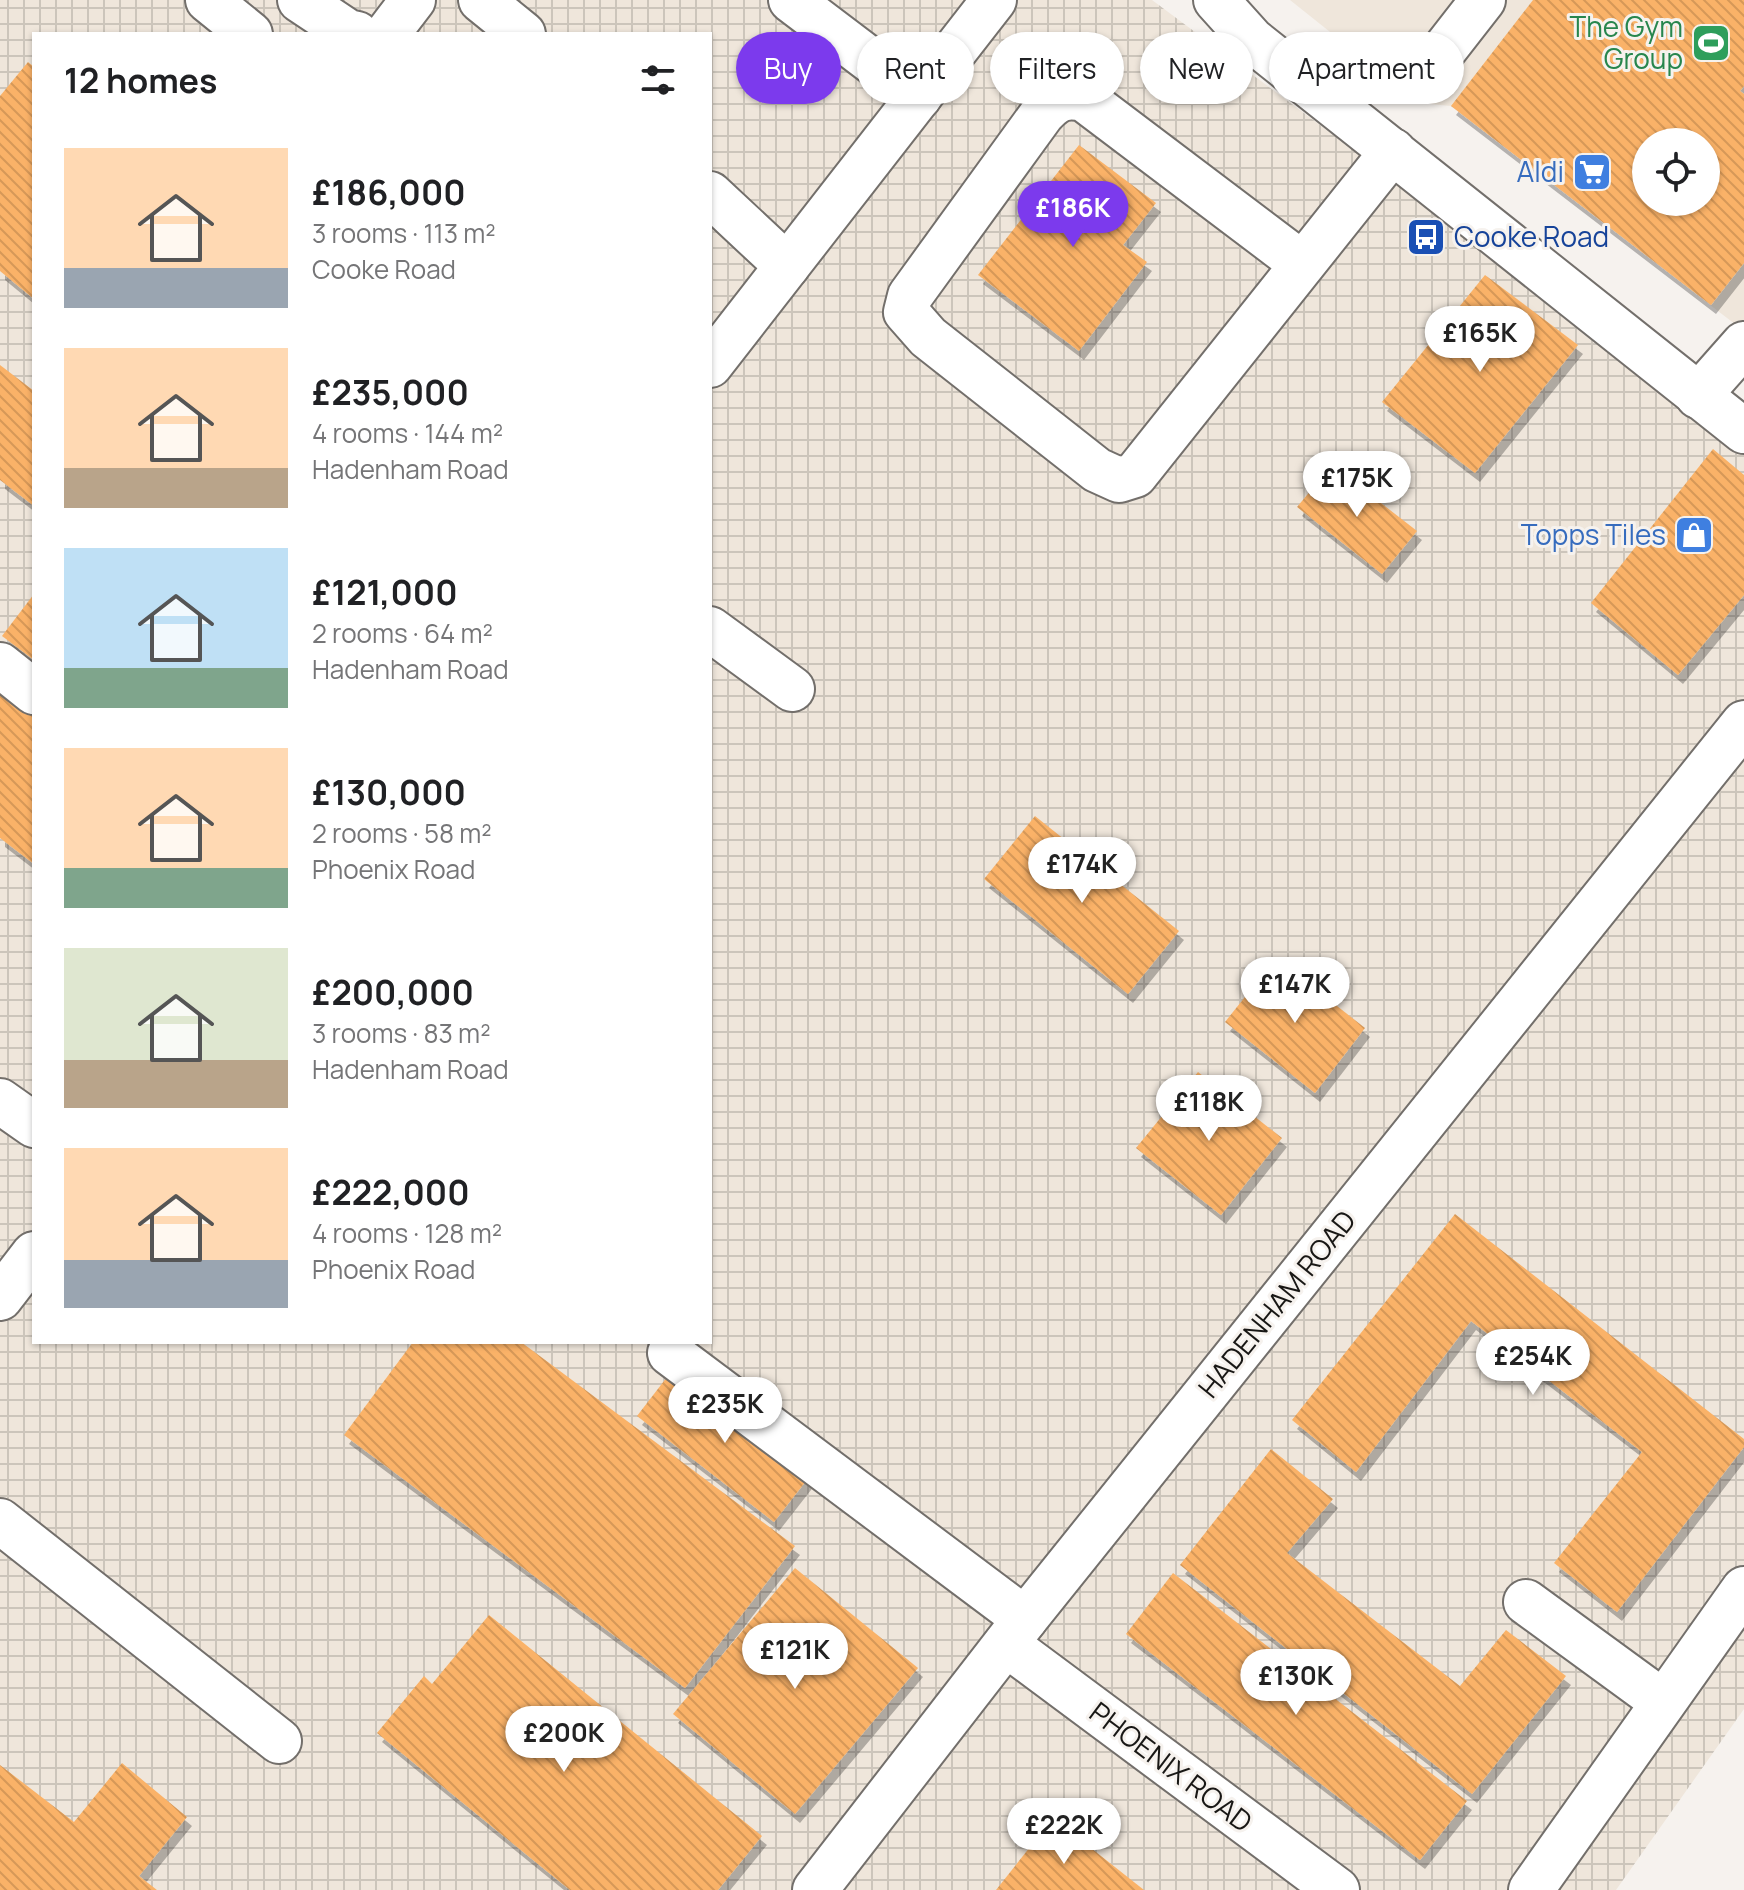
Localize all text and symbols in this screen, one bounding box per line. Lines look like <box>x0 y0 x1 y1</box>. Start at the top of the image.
place label: The Gym Group <box>1569 7 1683 77</box>
sports icon: The Gym Group <box>1690 22 1732 64</box>
chip: Buy <box>736 32 841 104</box>
chip: Rent <box>857 32 974 104</box>
chip: Filters <box>990 32 1124 104</box>
chip: New <box>1140 32 1253 104</box>
chip: Apartment <box>1269 32 1464 104</box>
text: 12 homes <box>64 57 217 103</box>
icon: filters <box>636 58 680 102</box>
map controls <box>1632 128 1720 216</box>
button: locate <box>1632 128 1720 216</box>
supermarket icon: Aldi <box>1571 151 1613 193</box>
place label: Aldi <box>1517 152 1564 190</box>
text: £186,000 <box>312 169 466 215</box>
icon: home <box>128 180 224 276</box>
pin: £186K <box>1017 181 1129 249</box>
text: £186K <box>1035 189 1111 225</box>
text: 3 rooms · 113 m² <box>312 215 496 251</box>
bus stop icon: Cooke Road <box>1405 216 1447 258</box>
place label: Cooke Road <box>1454 217 1609 255</box>
text: Cooke Road <box>312 251 456 287</box>
pin: £165K <box>1424 306 1536 374</box>
text: £165K <box>1443 314 1517 350</box>
text: £235,000 <box>312 369 469 415</box>
icon: home <box>128 380 224 476</box>
text: 4 rooms · 144 m² <box>312 415 503 451</box>
text: Hadenham Road <box>312 451 509 487</box>
pin: £175K <box>1301 451 1413 519</box>
text: £175K <box>1321 459 1393 495</box>
shop icon: Topps Tiles <box>1673 514 1715 556</box>
place label: Topps Tiles <box>1521 515 1666 553</box>
text: £121,000 <box>312 569 458 615</box>
icon: home <box>128 580 224 676</box>
text: 2 rooms · 64 m² <box>312 615 493 651</box>
text: Hadenham Road <box>312 651 509 687</box>
text: £130,000 <box>312 769 466 815</box>
icon: home <box>128 780 224 876</box>
text: 2 rooms · 58 m² <box>312 815 492 851</box>
pin: £174K <box>1026 837 1138 905</box>
text: £174K <box>1046 845 1118 881</box>
text: Phoenix Road <box>312 851 475 887</box>
pin: £147K <box>1239 957 1351 1025</box>
text: £147K <box>1259 965 1331 1001</box>
text: £200,000 <box>312 969 474 1015</box>
icon: home <box>128 980 224 1076</box>
text: 3 rooms · 83 m² <box>312 1015 491 1051</box>
text: Hadenham Road <box>312 1051 509 1087</box>
pin: £118K <box>1153 1075 1265 1143</box>
text: £118K <box>1174 1083 1244 1119</box>
text: £222,000 <box>312 1169 470 1215</box>
icon: home <box>128 1180 224 1276</box>
street label: HADENHAM ROAD <box>1189 1202 1364 1405</box>
text: 4 rooms · 128 m² <box>312 1215 502 1251</box>
text: Phoenix Road <box>312 1251 475 1287</box>
pin: £254K <box>1477 1329 1589 1397</box>
text: £254K <box>1494 1337 1572 1373</box>
pin: £235K <box>669 1377 781 1445</box>
text: £235K <box>686 1385 764 1421</box>
pin: £121K <box>739 1623 851 1691</box>
text: £121K <box>760 1631 830 1667</box>
pin: £130K <box>1240 1649 1352 1717</box>
text: £130K <box>1258 1657 1334 1693</box>
street label: PHOENIX ROAD <box>1083 1693 1261 1840</box>
pin: £200K <box>508 1706 620 1774</box>
text: £200K <box>523 1714 605 1750</box>
pin: £222K <box>1008 1798 1120 1866</box>
text: £222K <box>1025 1806 1103 1842</box>

